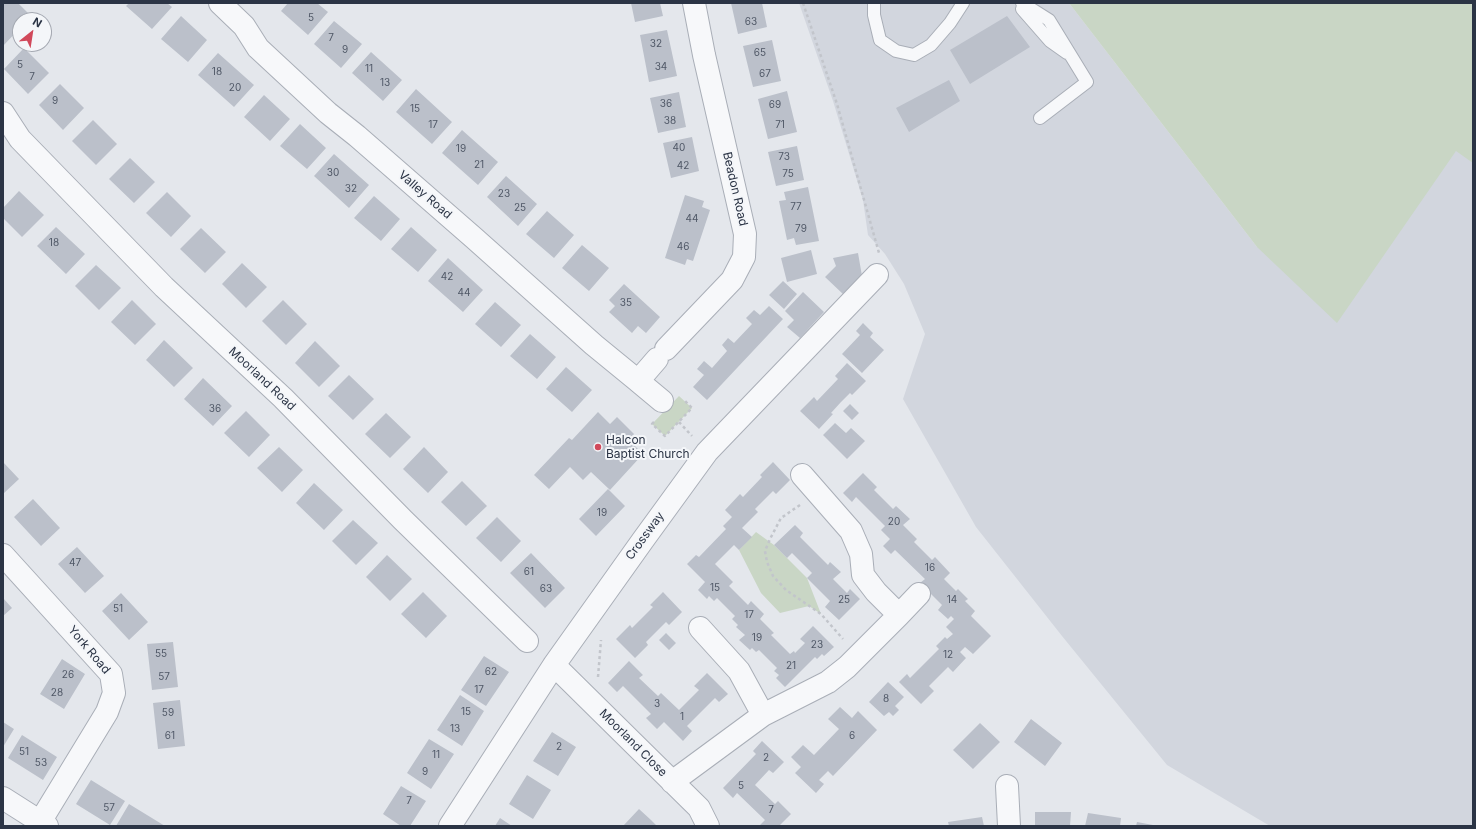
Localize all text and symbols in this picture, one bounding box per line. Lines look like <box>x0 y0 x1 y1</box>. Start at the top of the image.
north arrow <box>12 12 52 52</box>
house number: 5 <box>308 12 314 24</box>
text: N <box>30 14 45 31</box>
house number: 63 <box>745 16 757 28</box>
house number: 7 <box>328 32 334 44</box>
house number: 32 <box>650 38 662 50</box>
house number: 9 <box>342 44 348 56</box>
house number: 65 <box>754 47 766 59</box>
house number: 5 <box>17 59 23 71</box>
house number: 34 <box>655 61 667 73</box>
house number: 11 <box>365 63 373 75</box>
house number: 18 <box>212 66 222 78</box>
house number: 67 <box>759 68 771 80</box>
house number: 7 <box>29 71 35 83</box>
house number: 13 <box>380 77 390 89</box>
house number: 20 <box>229 82 241 94</box>
house number: 9 <box>52 95 58 107</box>
house number: 36 <box>660 98 672 110</box>
house number: 69 <box>769 99 781 111</box>
house number: 15 <box>410 103 420 115</box>
house number: 38 <box>664 115 676 127</box>
house number: 17 <box>428 119 438 131</box>
house number: 71 <box>775 119 785 131</box>
house number: 40 <box>673 142 685 154</box>
house number: 19 <box>456 143 466 155</box>
street label: Beadon Road <box>719 151 751 227</box>
house number: 73 <box>778 151 790 163</box>
house number: 21 <box>474 159 484 171</box>
house number: 42 <box>677 160 689 172</box>
house number: 30 <box>327 167 339 179</box>
street label: Valley Road <box>395 168 455 222</box>
house number: 75 <box>782 168 794 180</box>
house number: 32 <box>345 183 357 195</box>
house number: 23 <box>498 188 510 200</box>
house number: 77 <box>790 201 802 213</box>
house number: 25 <box>514 202 526 214</box>
house number: 44 <box>686 213 698 225</box>
house number: 79 <box>795 223 807 235</box>
house number: 18 <box>49 237 59 249</box>
house number: 46 <box>677 241 689 253</box>
house number: 42 <box>441 271 453 283</box>
house number: 44 <box>458 287 470 299</box>
house number: 35 <box>620 297 632 309</box>
street label: Moorland Road <box>226 344 298 414</box>
house number: 36 <box>209 403 221 415</box>
place label: Halcon Baptist Church <box>606 433 690 461</box>
marker: Halcon Baptist Church <box>593 442 603 452</box>
house number: 19 <box>597 507 607 519</box>
street label: Crossway <box>623 509 667 563</box>
house number: 20 <box>888 516 900 528</box>
house number: 47 <box>69 557 81 569</box>
house number: 16 <box>925 562 935 574</box>
house number: 61 <box>524 566 534 578</box>
house number: 15 <box>710 582 720 594</box>
house number: 63 <box>540 583 552 595</box>
house number: 25 <box>838 594 850 606</box>
house number: 14 <box>947 594 957 606</box>
house number: 51 <box>113 603 123 615</box>
house number: 17 <box>744 609 754 621</box>
street label: York Road <box>65 623 113 677</box>
house number: 19 <box>752 632 762 644</box>
house number: 23 <box>811 639 823 651</box>
house number: 55 <box>155 648 167 660</box>
house number: 12 <box>943 649 953 661</box>
house number: 21 <box>786 660 796 672</box>
house number: 62 <box>485 666 497 678</box>
house number: 26 <box>62 669 74 681</box>
house number: 57 <box>158 671 170 683</box>
house number: 17 <box>474 684 484 696</box>
house number: 28 <box>51 687 63 699</box>
house number: 8 <box>883 693 889 705</box>
house number: 3 <box>654 698 660 710</box>
house number: 15 <box>461 706 471 718</box>
street label: Moorland Close <box>596 706 670 780</box>
house number: 59 <box>162 707 174 719</box>
house number: 1 <box>680 711 684 723</box>
house number: 13 <box>450 723 460 735</box>
house number: 61 <box>165 730 175 742</box>
house number: 6 <box>849 730 855 742</box>
house number: 2 <box>556 741 562 753</box>
house number: 51 <box>19 746 29 758</box>
house number: 11 <box>432 749 440 761</box>
house number: 2 <box>763 752 769 764</box>
house number: 53 <box>35 757 47 769</box>
house number: 9 <box>422 766 428 778</box>
house number: 5 <box>738 780 744 792</box>
house number: 7 <box>406 795 412 807</box>
house number: 57 <box>103 802 115 814</box>
house number: 7 <box>768 804 774 816</box>

